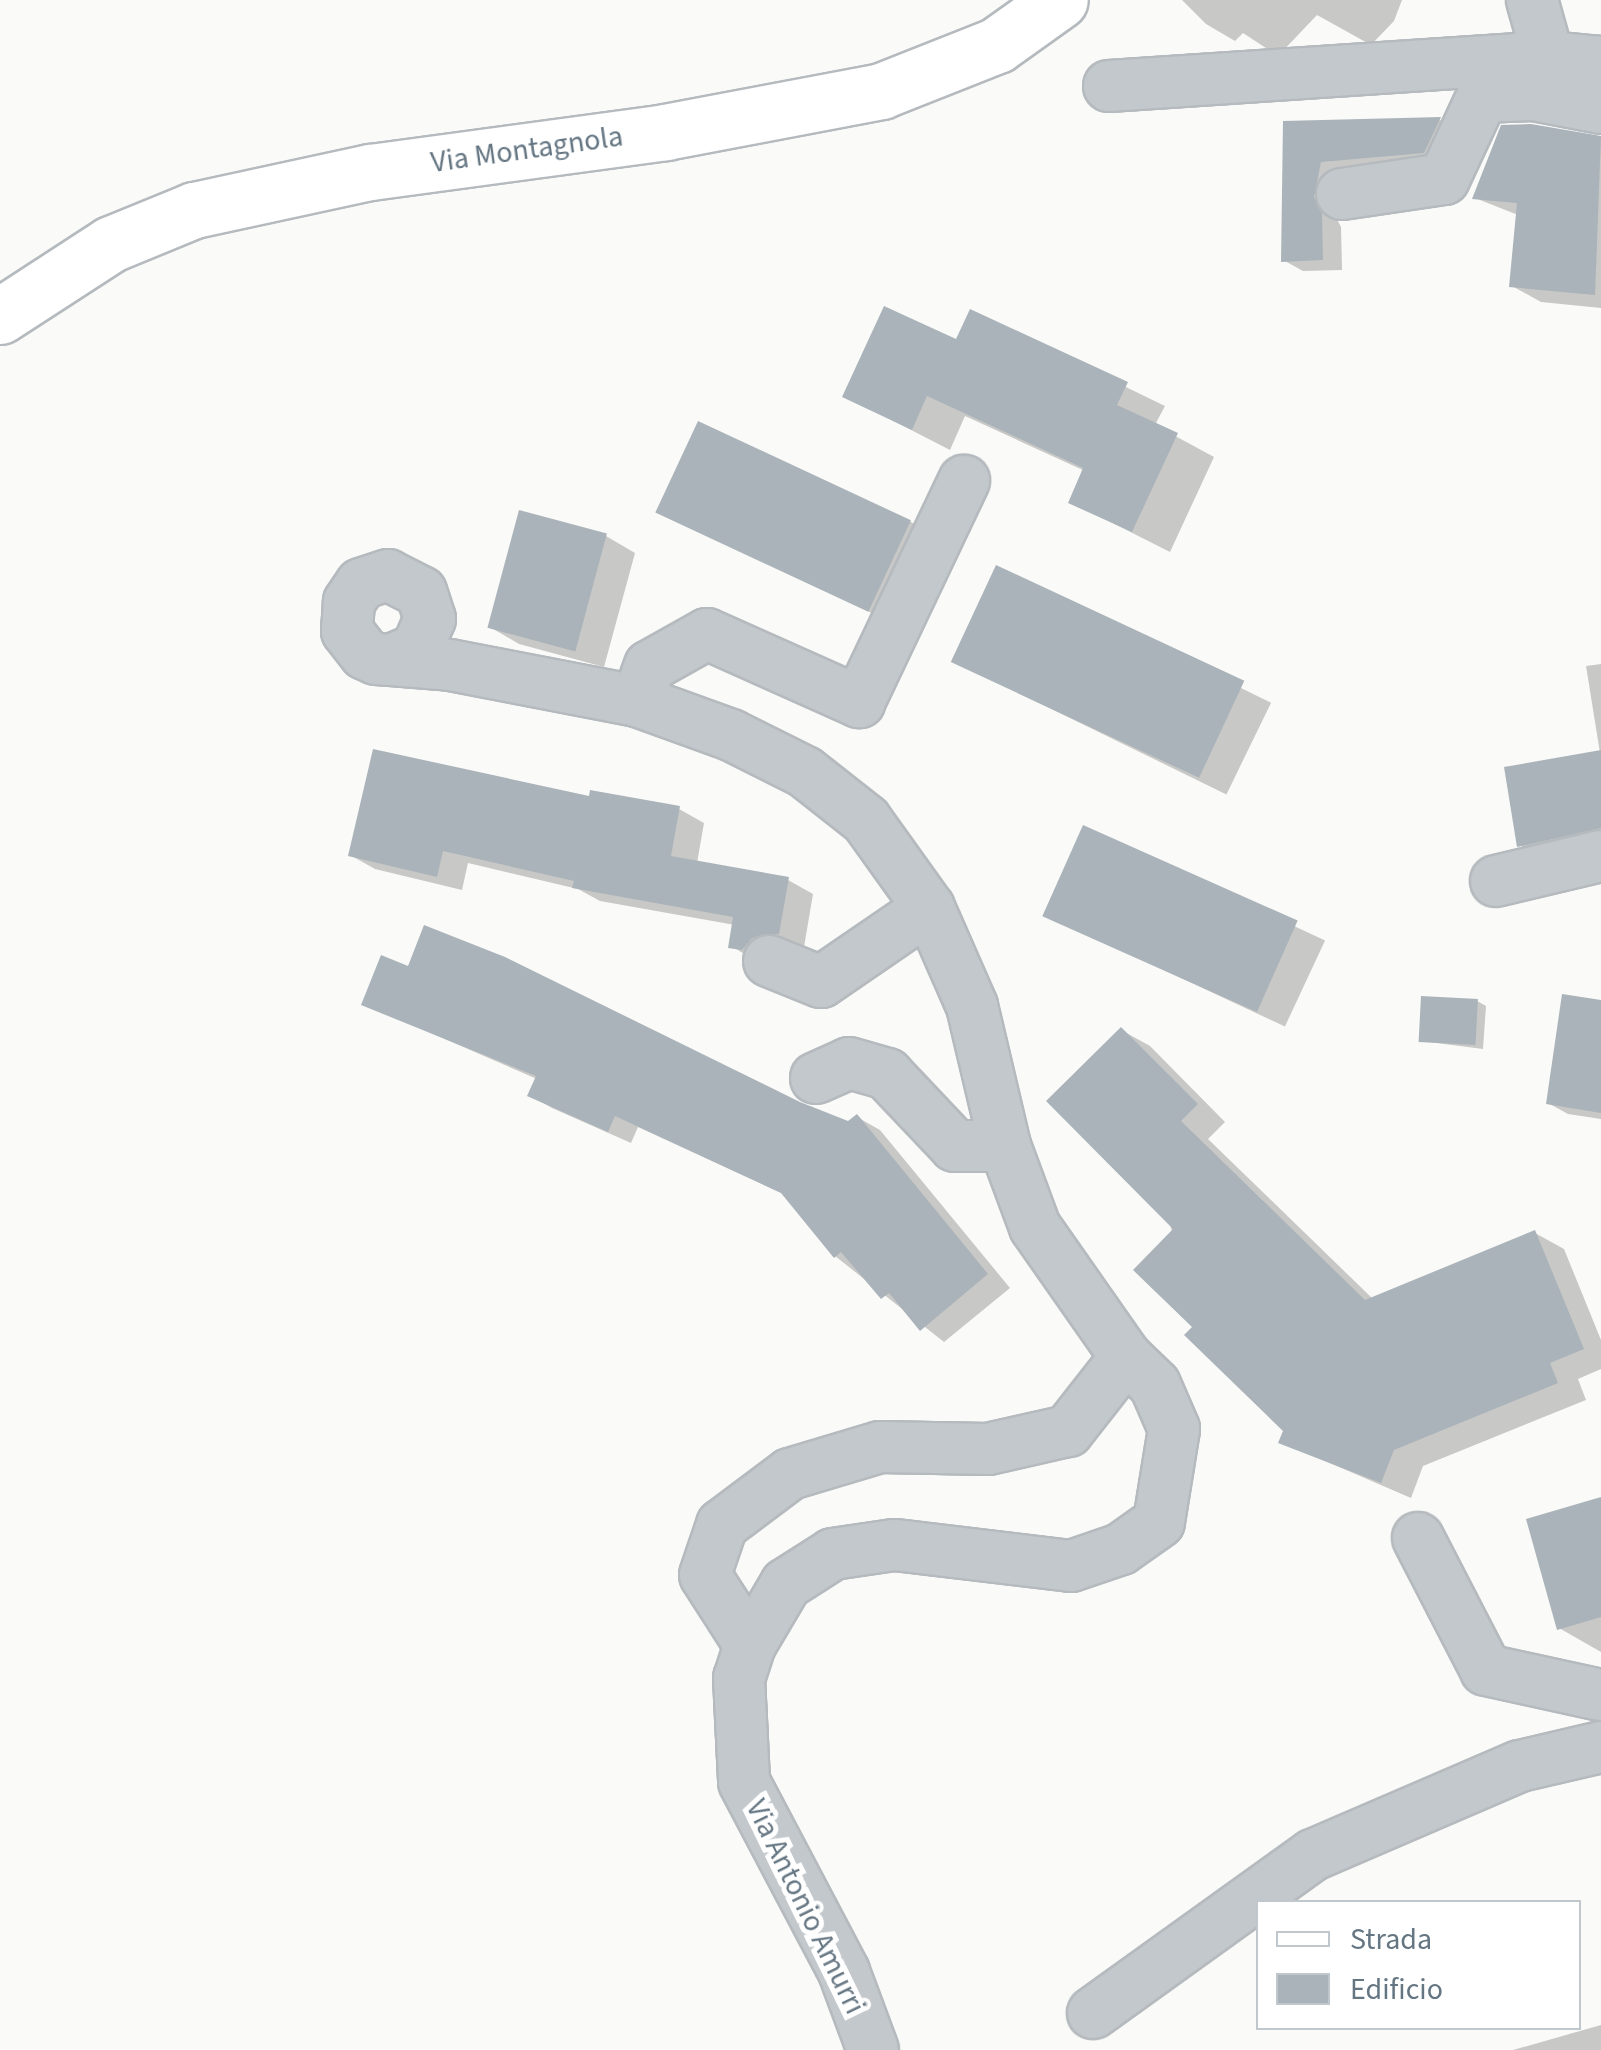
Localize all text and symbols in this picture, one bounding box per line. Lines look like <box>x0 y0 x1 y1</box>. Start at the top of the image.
street label: Via Montagnola <box>429 119 625 181</box>
street label: Via Antonio Amurri <box>737 1794 873 2020</box>
legend <box>1256 1900 1581 2030</box>
text: Strada <box>1350 1918 1432 1961</box>
text: Edificio <box>1350 1968 1443 2011</box>

